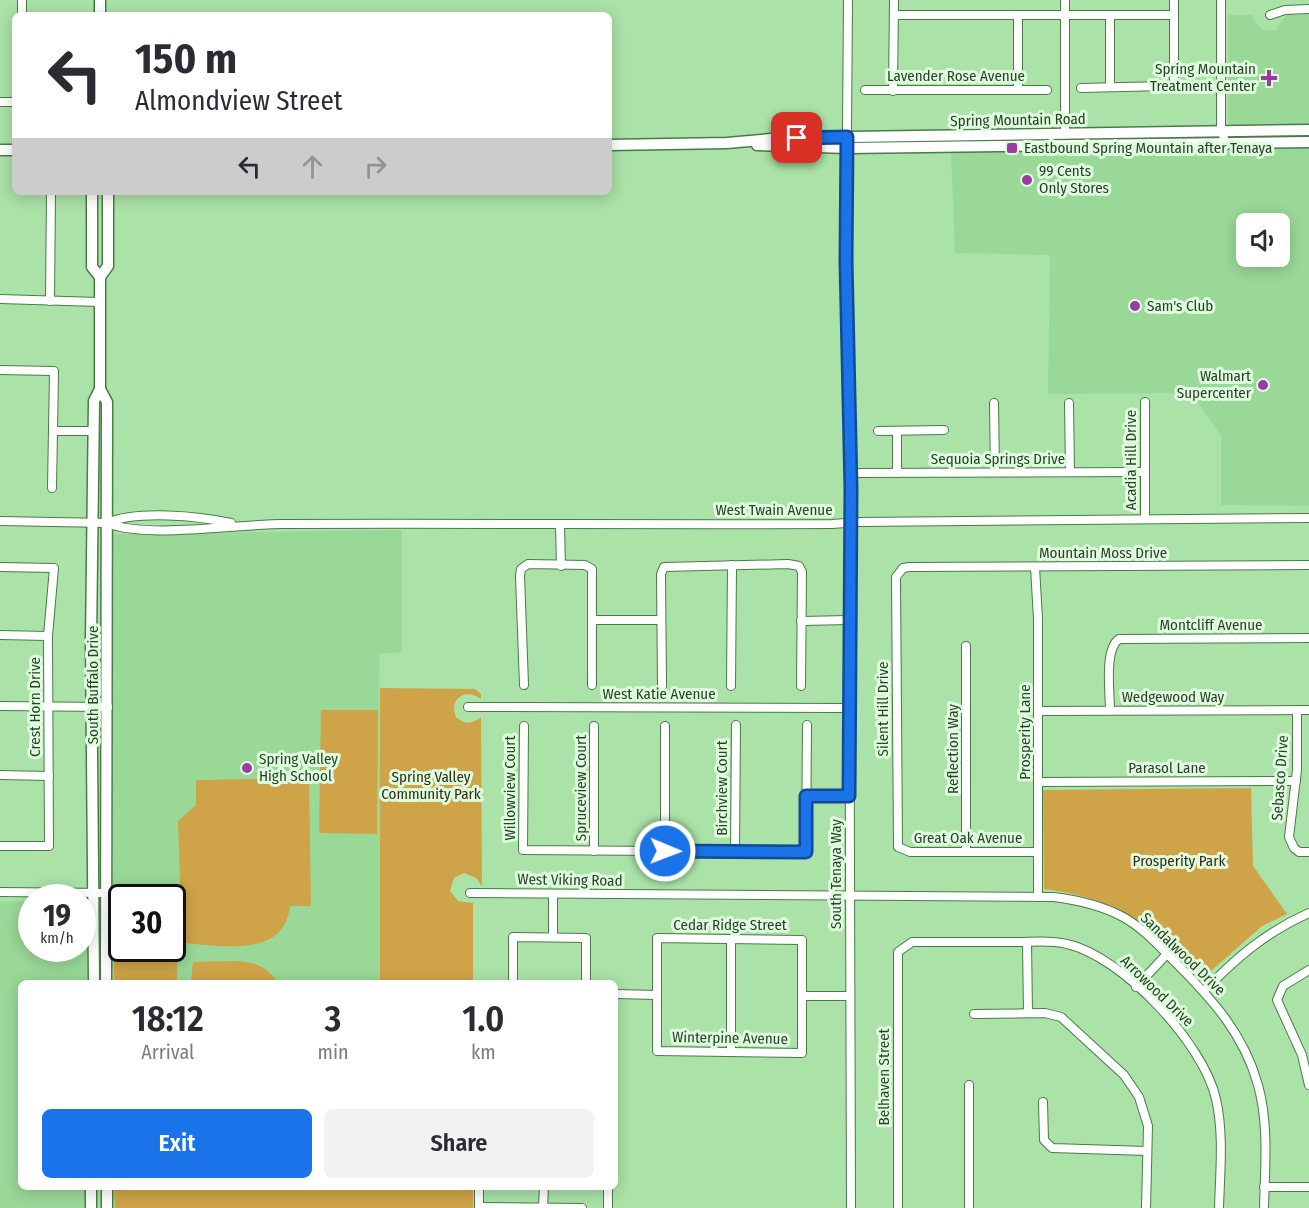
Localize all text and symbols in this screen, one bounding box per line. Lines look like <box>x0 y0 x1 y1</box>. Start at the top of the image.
text: 150 m <box>135 34 237 84</box>
icon: left <box>36 36 114 114</box>
place label: Spring Mountain Treatment Center <box>1150 60 1257 95</box>
street label: Lavender Rose Avenue <box>887 67 1025 85</box>
marker: Spring Mountain Treatment Center <box>1260 69 1278 87</box>
text: Almondview Street <box>135 85 343 117</box>
street label: Spring Mountain Road <box>950 110 1086 130</box>
pin <box>771 112 822 163</box>
icon: arrive <box>780 121 813 154</box>
place label: Eastbound Spring Mountain after Tenaya <box>1024 139 1272 157</box>
marker: Eastbound Spring Mountain after Tenaya <box>1005 141 1019 155</box>
icon: left <box>233 150 266 183</box>
icon: ahead <box>296 150 329 183</box>
icon: right <box>359 150 392 183</box>
place label: 99 Cents Only Stores <box>1039 162 1109 197</box>
marker: 99 Cents Only Stores <box>1020 173 1034 187</box>
map controls <box>1236 213 1290 267</box>
button: sound <box>1236 213 1290 267</box>
place label: Sam's Club <box>1147 297 1213 315</box>
marker: Sam's Club <box>1128 299 1142 313</box>
place label: Walmart Supercenter <box>1177 367 1252 402</box>
marker: Walmart Supercenter <box>1256 378 1270 392</box>
street label: Acadia Hill Drive <box>1122 410 1140 510</box>
street label: Sequoia Springs Drive <box>931 450 1065 468</box>
street label: West Twain Avenue <box>715 501 833 519</box>
street label: Mountain Moss Drive <box>1039 544 1167 562</box>
street label: Montcliff Avenue <box>1159 616 1263 634</box>
street label: South Buffalo Drive <box>84 626 102 744</box>
street label: Crest Horn Drive <box>26 657 44 757</box>
street label: Silent Hill Drive <box>874 662 892 756</box>
street label: Prosperity Lane <box>1016 684 1034 780</box>
street label: West Katie Avenue <box>602 685 716 703</box>
street label: Wedgewood Way <box>1122 688 1225 706</box>
street label: Reflection Way <box>944 704 962 794</box>
street label: Willowview Court <box>501 735 519 841</box>
street label: Spruceview Court <box>572 735 590 841</box>
street label: Sebasco Drive <box>1268 735 1292 821</box>
street label: Birchview Court <box>713 740 731 836</box>
place label: Spring Valley High School <box>259 750 338 785</box>
street label: Parasol Lane <box>1128 759 1206 777</box>
marker: Spring Valley High School <box>240 761 254 775</box>
park label: Spring Valley Community Park <box>381 768 481 803</box>
position arrow <box>633 819 697 883</box>
street label: South Tenaya Way <box>827 819 845 929</box>
street label: Great Oak Avenue <box>914 829 1022 847</box>
park label: Prosperity Park <box>1133 852 1225 870</box>
street label: West Viking Road <box>517 870 623 890</box>
speed limit sign: 30 <box>108 884 186 962</box>
text: 19 <box>43 898 71 934</box>
street label: Sandalwood Drive <box>1137 909 1229 999</box>
street label: Cedar Ridge Street <box>673 916 787 934</box>
text: km/h <box>40 929 74 947</box>
street label: Arrowood Drive <box>1117 952 1197 1030</box>
text: 18:12 <box>132 997 204 1041</box>
text: 3 <box>325 997 341 1041</box>
text: 1.0 <box>462 997 504 1041</box>
street label: Winterpine Avenue <box>672 1028 788 1048</box>
street label: Belhaven Street <box>875 1028 893 1125</box>
text: Arrival <box>141 1040 194 1064</box>
text: min <box>318 1040 349 1064</box>
text: km <box>471 1040 496 1064</box>
button: Exit <box>42 1109 312 1178</box>
button: Share <box>324 1109 594 1178</box>

